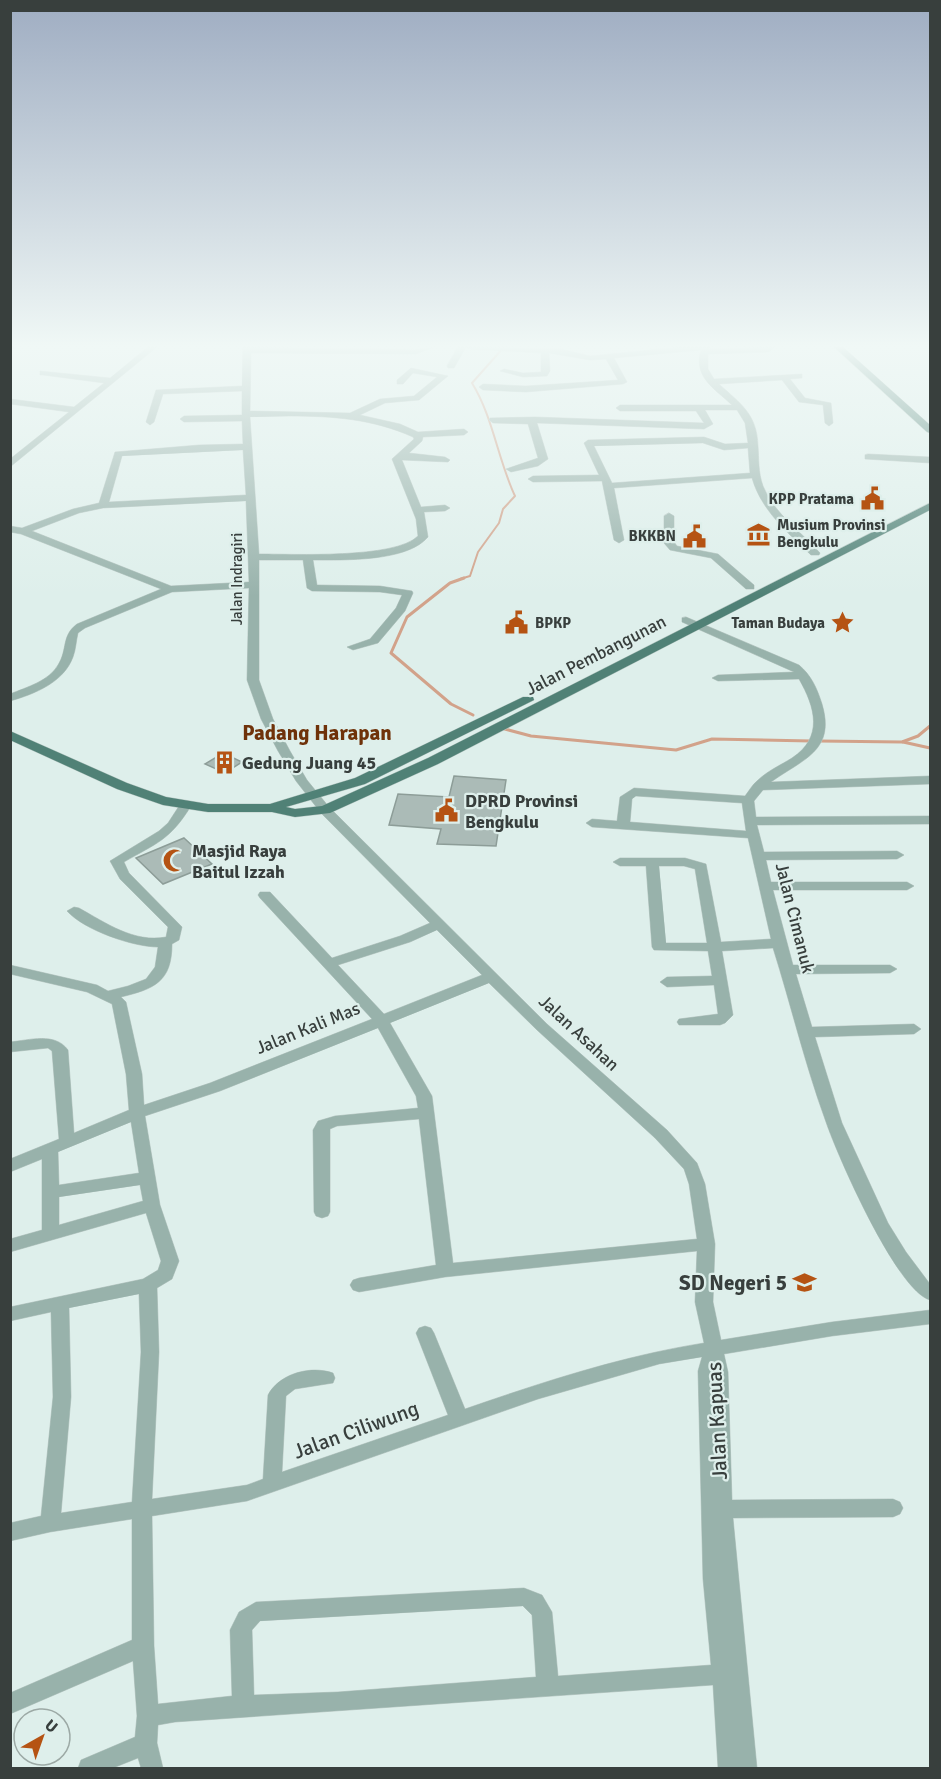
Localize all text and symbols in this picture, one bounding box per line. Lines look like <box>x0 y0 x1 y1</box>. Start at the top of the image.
public building icon: KPP Pratama <box>859 486 885 512</box>
place label: KPP Pratama <box>769 490 854 508</box>
place label: Musium Provinsi Bengkulu <box>777 516 885 551</box>
museum icon: Musium Provinsi Bengkulu <box>746 521 772 547</box>
public building icon: BKKBN <box>681 523 707 549</box>
place label: BKKBN <box>629 527 676 545</box>
street label: Jalan Indragiri <box>228 533 246 625</box>
public building icon: BPKP <box>504 610 530 636</box>
street label: Jalan Pembangunan <box>522 610 670 700</box>
place icon: Taman Budaya <box>830 610 856 636</box>
place label: BPKP <box>535 614 571 632</box>
place label: Taman Budaya <box>731 614 825 632</box>
district label: Padang Harapan <box>242 720 392 746</box>
building icon: Gedung Juang 45 <box>211 750 237 776</box>
place label: Gedung Juang 45 <box>242 752 376 774</box>
place label: DPRD Provinsi Bengkulu <box>465 790 578 833</box>
public building icon: DPRD Provinsi Bengkulu <box>434 798 460 824</box>
place label: Masjid Raya Baitul Izzah <box>192 840 287 883</box>
mosque icon: Masjid Raya Baitul Izzah <box>161 848 187 874</box>
street label: Jalan Cimanuk <box>771 861 819 975</box>
street label: Jalan Asahan <box>534 990 624 1076</box>
street label: Jalan Kali Mas <box>253 997 363 1059</box>
place label: SD Negeri 5 <box>679 1270 787 1296</box>
school or university icon: SD Negeri 5 <box>792 1270 818 1296</box>
street label: Jalan Kapuas <box>701 1361 733 1481</box>
street label: Jalan Ciliwung <box>290 1395 422 1465</box>
north arrow <box>12 1707 72 1767</box>
text: U <box>40 1715 62 1737</box>

